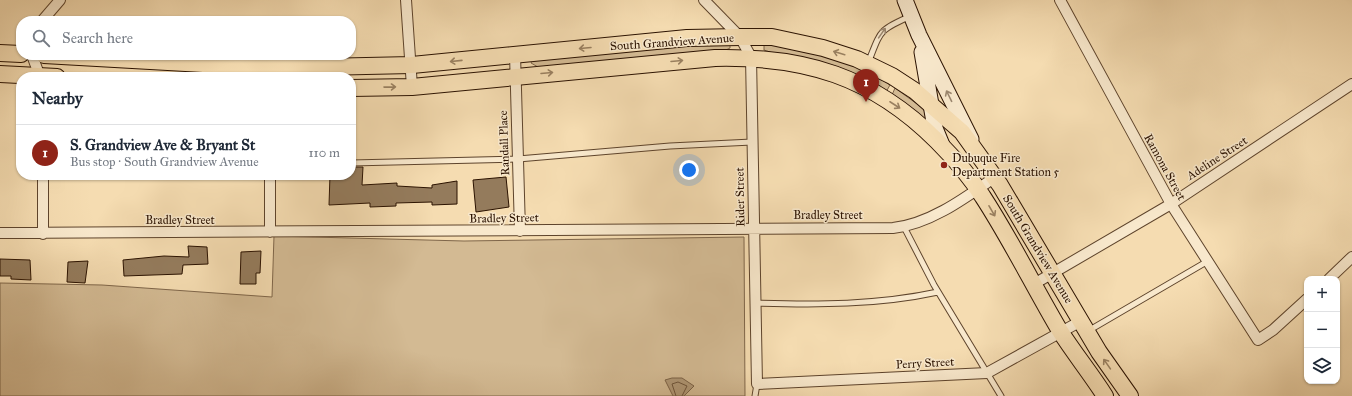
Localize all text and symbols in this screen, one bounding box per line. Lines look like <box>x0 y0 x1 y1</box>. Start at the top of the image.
search box <box>16 16 356 60</box>
icon: search <box>30 27 52 49</box>
one-way arrow <box>878 27 886 38</box>
text: Search here <box>62 29 133 47</box>
street label: South Grandview Avenue <box>610 31 734 53</box>
one-way arrow <box>579 44 592 52</box>
one-way arrow <box>832 49 845 56</box>
one-way arrow <box>449 57 462 64</box>
one-way arrow <box>670 58 683 65</box>
one-way arrow <box>540 69 553 76</box>
pin: 1 <box>853 69 879 102</box>
one-way arrow <box>383 83 396 91</box>
text: Nearby <box>32 88 83 109</box>
one-way arrow <box>945 91 952 103</box>
one-way arrow <box>889 101 900 109</box>
street label: Randall Place <box>496 110 512 176</box>
street label: Ramona Street <box>1141 131 1189 203</box>
street label: Adeline Street <box>1183 133 1251 183</box>
text: S. Grandview Ave & Bryant St <box>70 136 255 154</box>
text: 1 <box>42 145 48 161</box>
text: 110 m <box>308 145 340 161</box>
place label: Dubuque Fire Department Station 5 <box>952 151 1060 179</box>
text: Bus stop · South Grandview Avenue <box>70 154 259 170</box>
your location <box>679 160 699 180</box>
marker: Dubuque Fire Department Station 5 <box>939 160 949 170</box>
street label: Rider Street <box>732 166 748 227</box>
street label: South Grandview Avenue <box>1000 192 1076 306</box>
one-way arrow <box>988 205 996 217</box>
street label: Bradley Street <box>793 208 864 222</box>
street label: Bradley Street <box>469 210 540 226</box>
street label: Bradley Street <box>145 213 216 227</box>
map controls <box>1304 276 1340 384</box>
button: + <box>1304 276 1340 312</box>
button: − <box>1304 312 1340 348</box>
button: layers <box>1304 348 1340 384</box>
street label: Perry Street <box>895 354 955 372</box>
one-way arrow <box>1103 359 1111 370</box>

